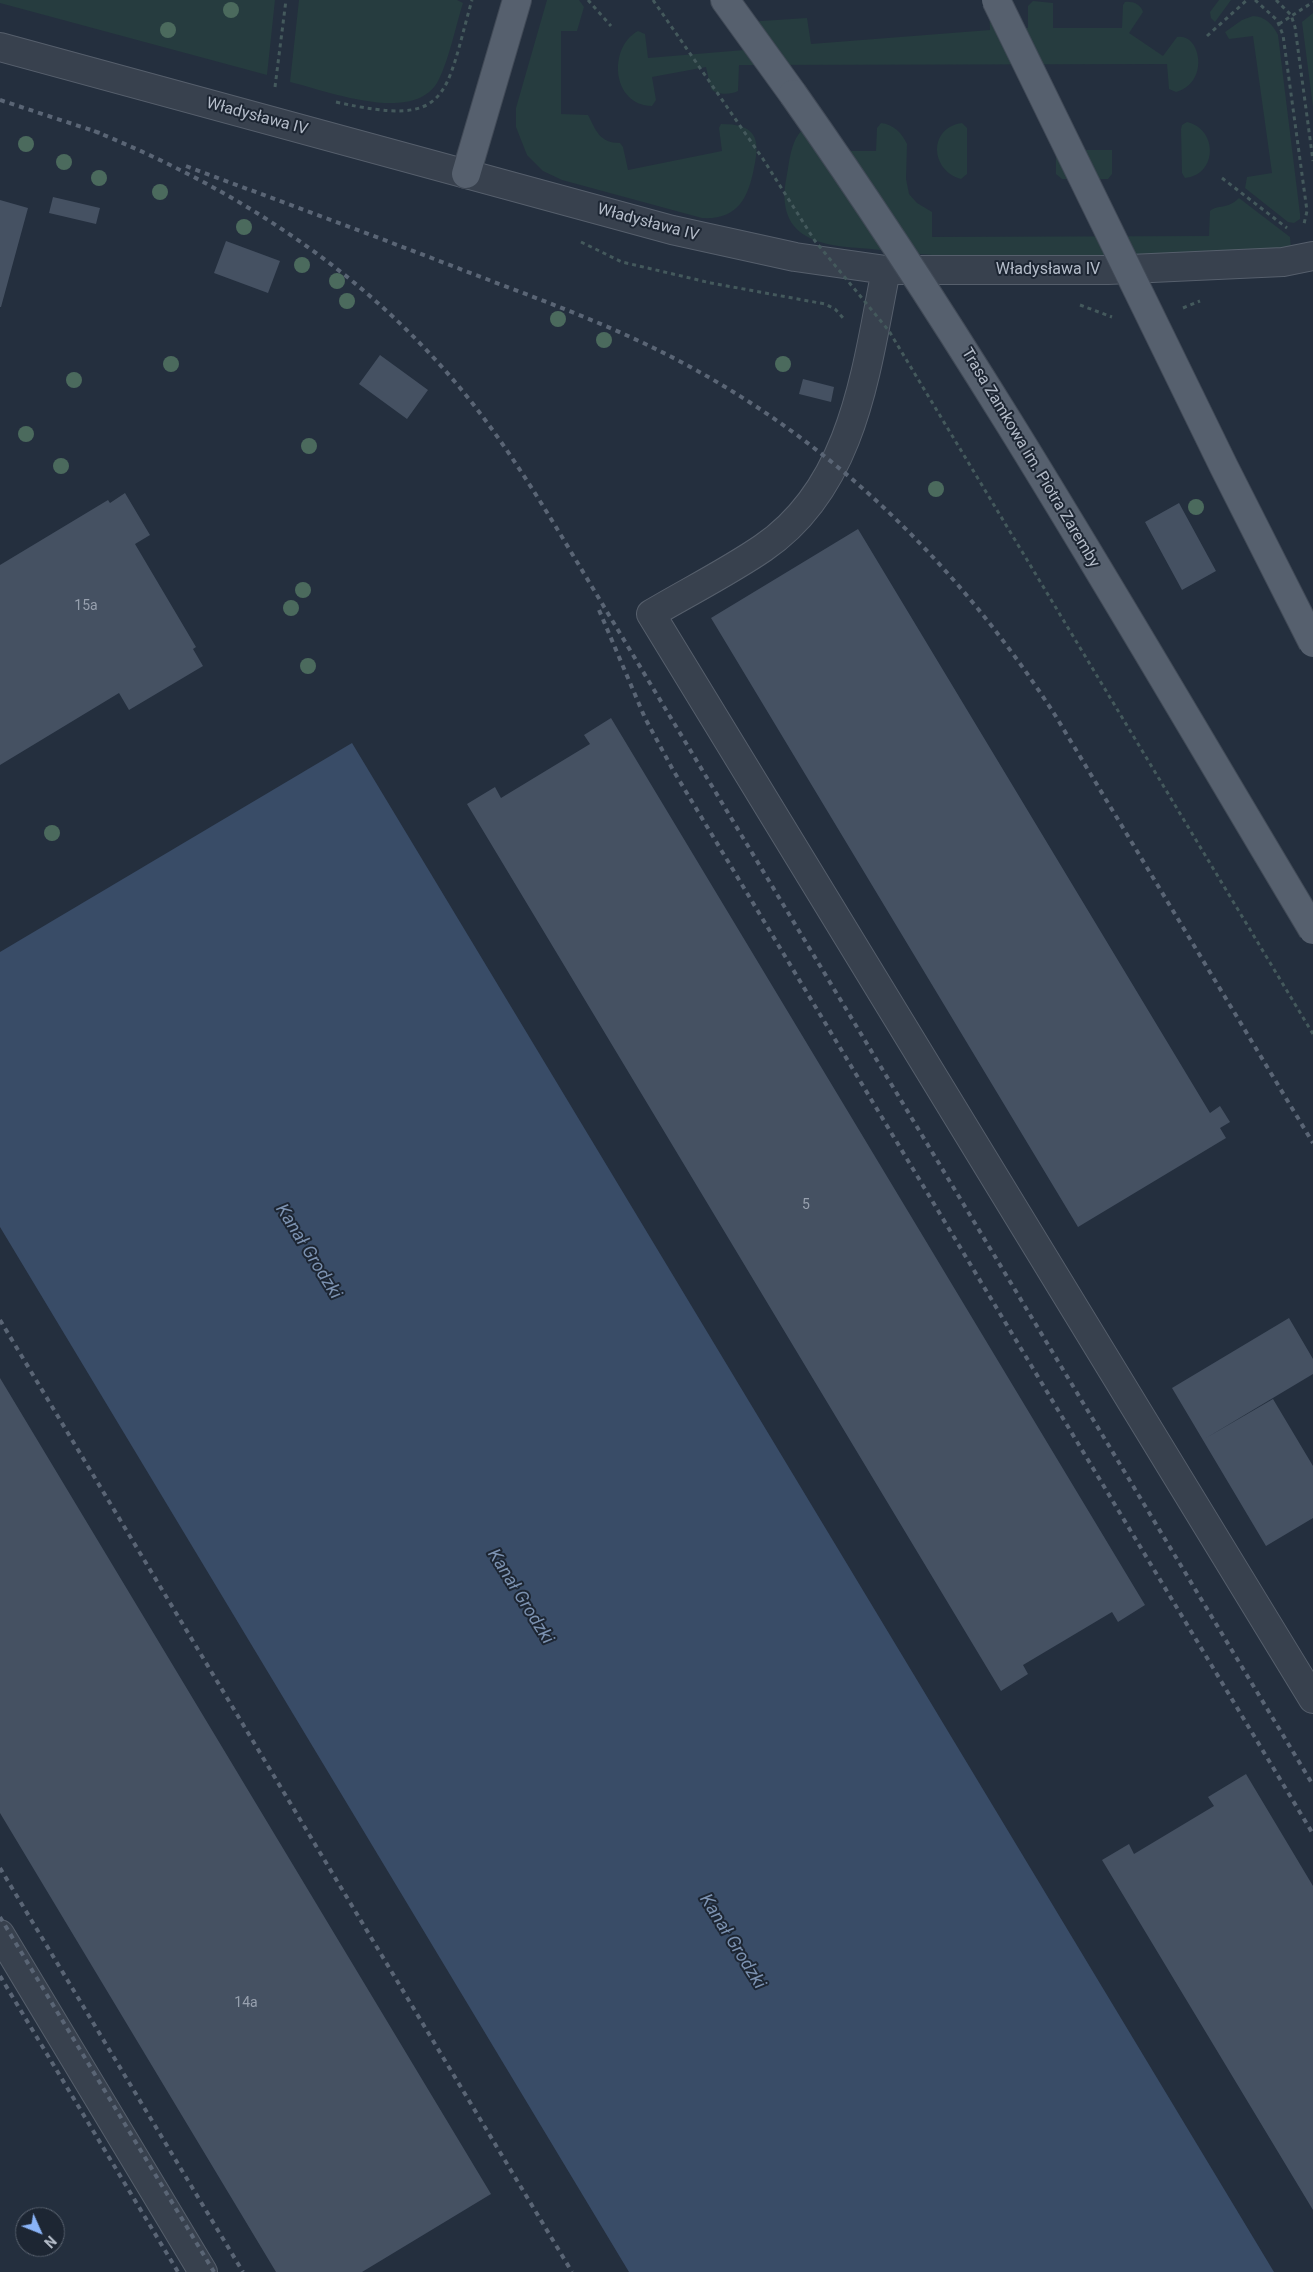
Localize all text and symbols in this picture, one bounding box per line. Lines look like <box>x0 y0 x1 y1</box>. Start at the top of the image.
street label: Władysława IV <box>204 94 310 140</box>
street label: Władysława IV <box>595 200 701 246</box>
street label: Władysława IV <box>996 260 1100 280</box>
street label: Trasa Zamkowa im. Piotra Zaremby <box>957 345 1103 571</box>
house number: 15a <box>74 598 98 614</box>
house number: 5 <box>802 1197 810 1213</box>
water label: Kanał Grodzki <box>270 1201 346 1303</box>
water label: Kanał Grodzki <box>482 1546 558 1648</box>
water label: Kanał Grodzki <box>694 1891 770 1993</box>
house number: 14a <box>234 1995 258 2011</box>
north arrow <box>15 2207 65 2257</box>
text: N <box>41 2233 59 2251</box>

